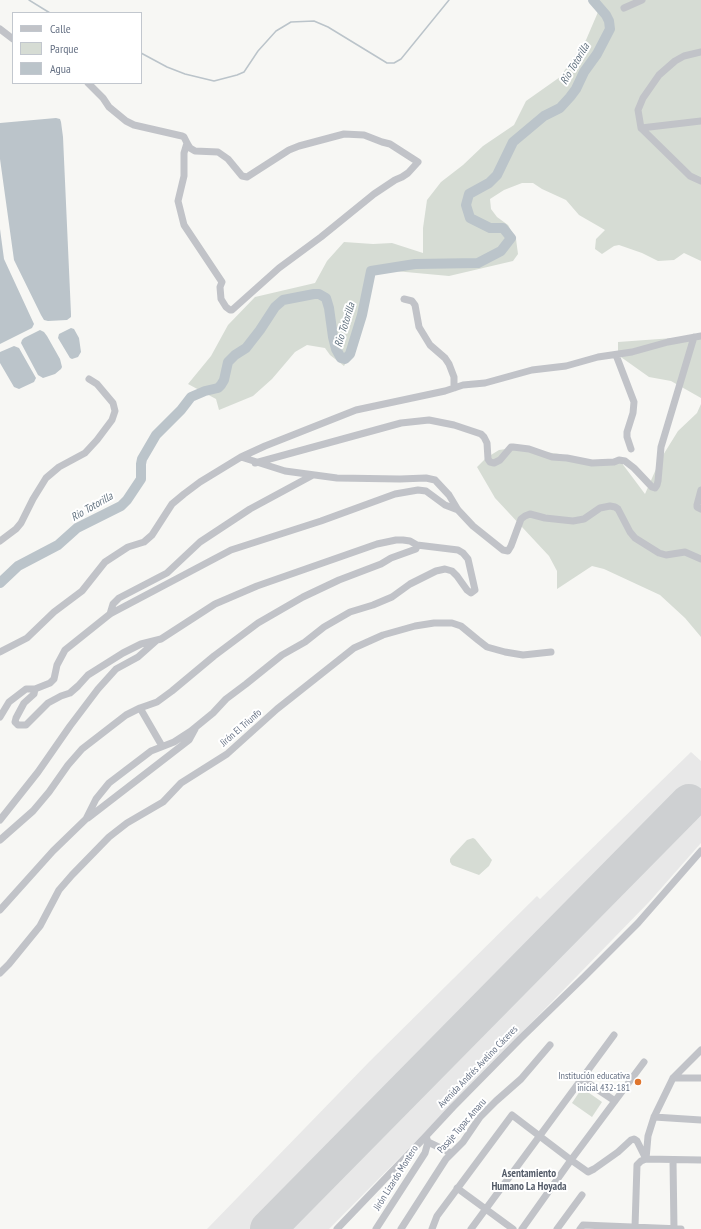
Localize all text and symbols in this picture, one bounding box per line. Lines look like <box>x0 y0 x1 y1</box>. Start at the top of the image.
legend <box>12 12 142 84</box>
text: Calle <box>50 21 71 36</box>
text: Parque <box>50 41 79 56</box>
water label: Rio Totorilla <box>558 41 592 87</box>
text: Agua <box>50 61 71 76</box>
water label: Rio Totorilla <box>332 301 358 349</box>
water label: Rio Totorilla <box>69 490 115 524</box>
street label: Jirón El Triunfo <box>218 707 264 749</box>
street label: Avenida Andrés Avelino Cáceres <box>436 1023 520 1111</box>
place label: Institución educativa inicial 432-181 <box>558 1070 630 1094</box>
marker: Institución educativa inicial 432-181 <box>633 1077 643 1087</box>
street label: Pasaje Tupac Amaru <box>435 1096 489 1156</box>
street label: Jirón Lizardo Montero <box>371 1143 421 1213</box>
district label: Asentamiento Humano La Hoyada <box>491 1167 567 1193</box>

